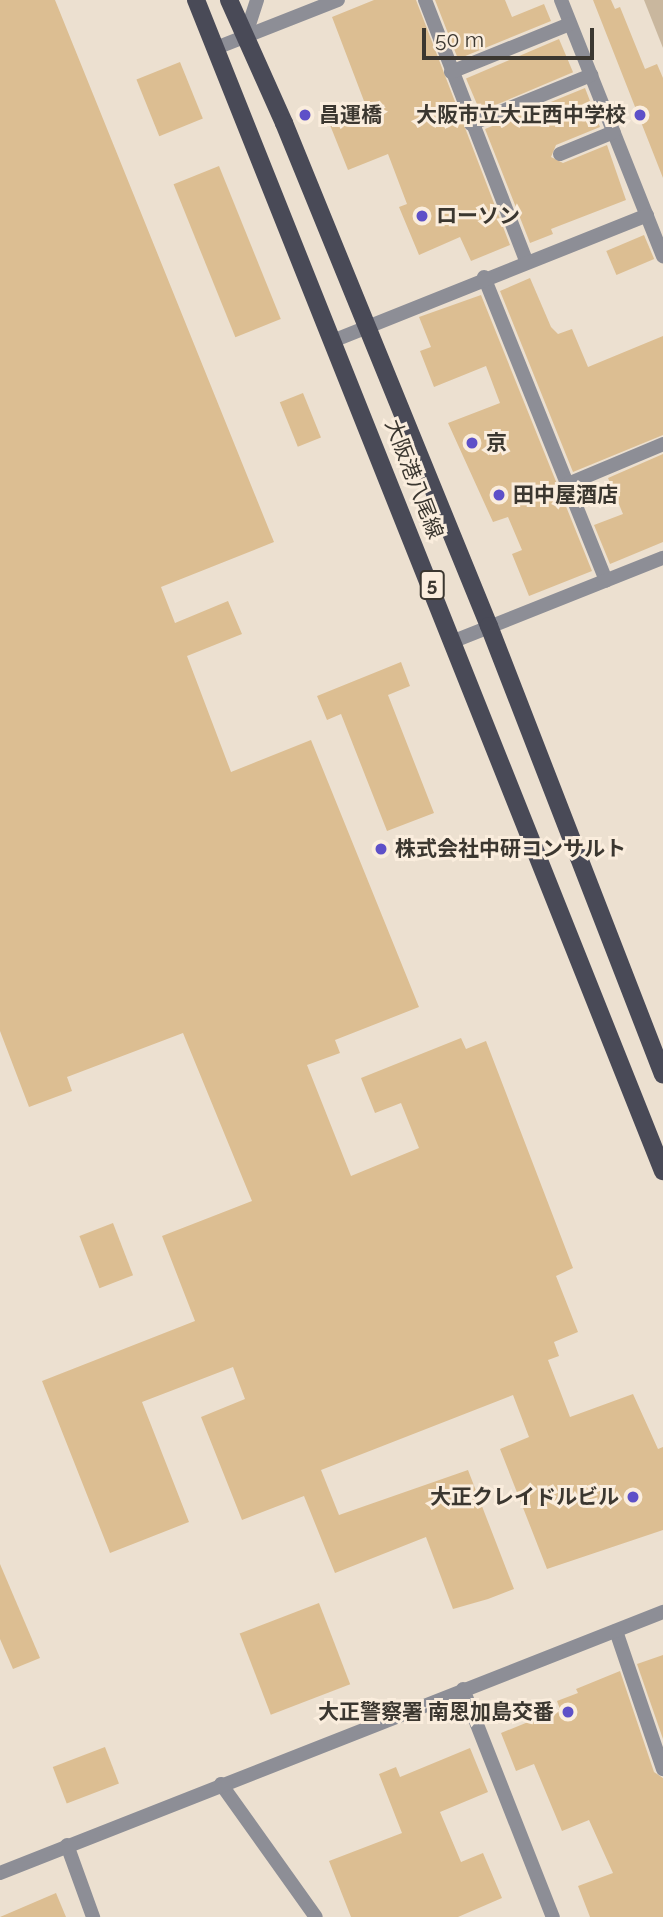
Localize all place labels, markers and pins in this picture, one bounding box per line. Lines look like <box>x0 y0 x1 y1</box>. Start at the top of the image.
place label: 昌運橋 <box>319 102 382 128</box>
place label: 大阪市立大正西中学校 <box>416 102 626 128</box>
marker: 昌運橋 <box>297 107 313 123</box>
marker: 大阪市立大正西中学校 <box>632 107 648 123</box>
place label: ローソン <box>436 203 520 229</box>
marker: ローソン <box>414 208 430 224</box>
place label: 京 <box>486 430 507 456</box>
marker: 京 <box>464 435 480 451</box>
place label: 田中屋酒店 <box>513 482 618 508</box>
marker: 田中屋酒店 <box>491 487 507 503</box>
place label: 株式会社中研コンサルト <box>395 836 626 862</box>
marker: 株式会社中研コンサルト <box>373 841 389 857</box>
place label: 大正クレイドルビル <box>430 1484 619 1510</box>
marker: 大正クレイドルビル <box>625 1489 641 1505</box>
place label: 大正警察署 南恩加島交番 <box>318 1699 554 1725</box>
marker: 大正警察署 南恩加島交番 <box>560 1704 576 1720</box>

